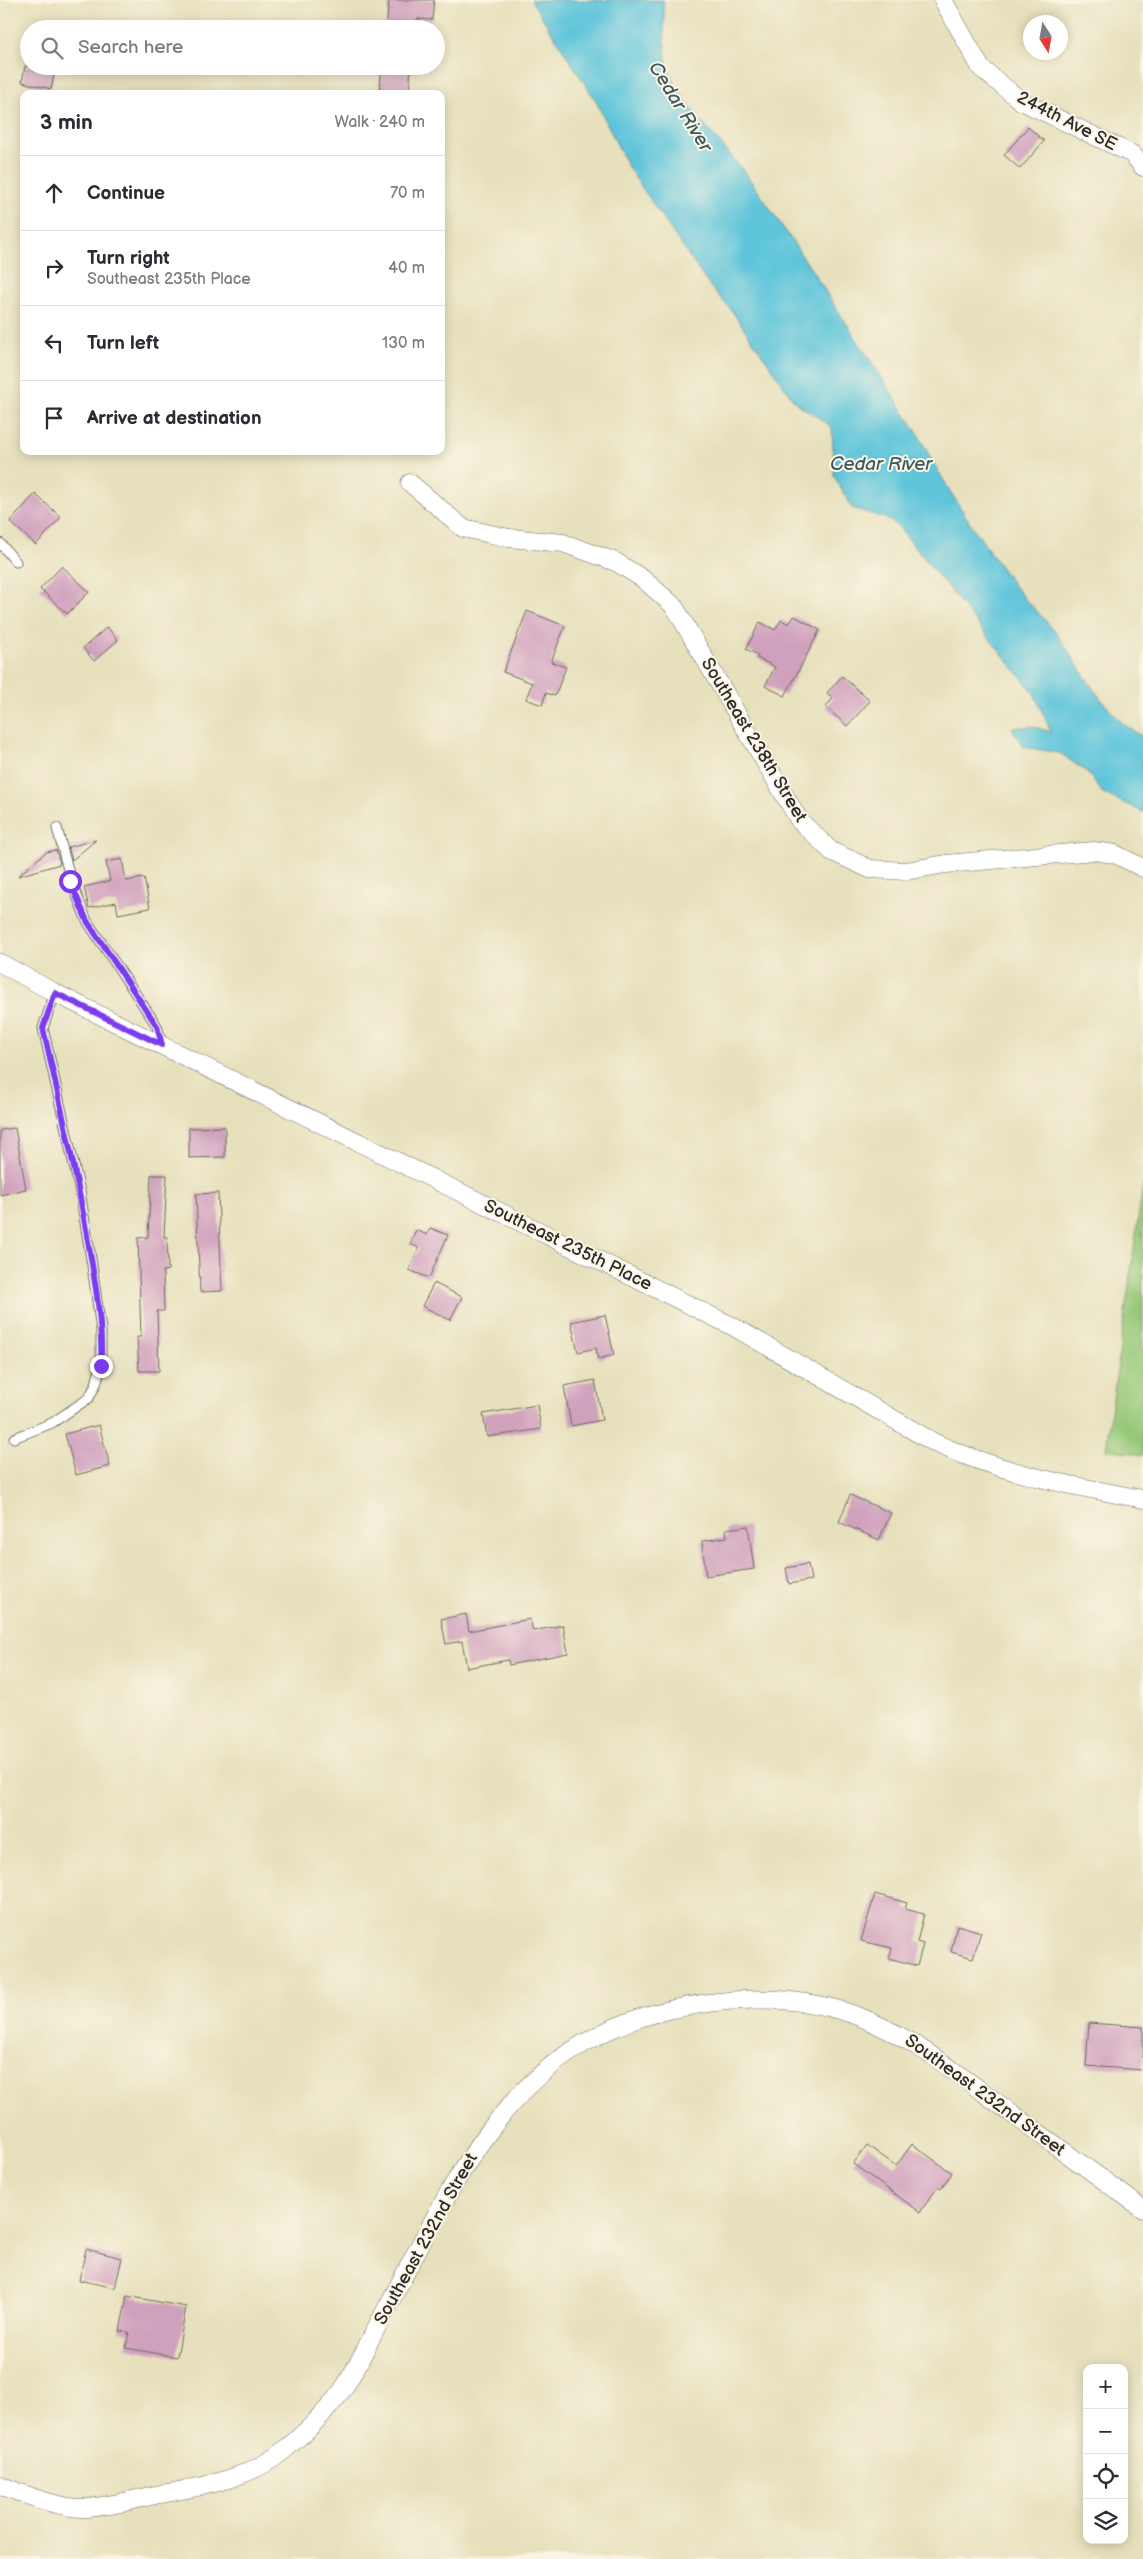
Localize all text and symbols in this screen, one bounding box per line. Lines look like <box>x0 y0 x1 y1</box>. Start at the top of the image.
north arrow <box>1023 15 1068 60</box>
search box <box>20 20 445 75</box>
icon: search <box>38 34 66 62</box>
text: Search here <box>78 36 183 59</box>
water label: Cedar River <box>643 58 717 157</box>
street label: 244th Ave SE <box>1013 87 1121 155</box>
text: 3 min <box>40 110 93 135</box>
text: Walk · 240 m <box>335 113 425 132</box>
icon: ahead <box>40 179 68 207</box>
text: Continue <box>87 182 165 205</box>
text: 70 m <box>390 184 425 203</box>
text: Turn right <box>87 247 170 270</box>
icon: right <box>40 254 68 282</box>
text: 40 m <box>388 259 425 278</box>
text: Southeast 235th Place <box>87 270 251 289</box>
icon: left <box>40 329 68 357</box>
text: Turn left <box>87 332 159 355</box>
text: 130 m <box>382 334 425 353</box>
icon: arrive <box>40 404 68 432</box>
text: Arrive at destination <box>87 407 262 430</box>
water label: Cedar River <box>830 453 933 476</box>
street label: Southeast 238th Street <box>697 654 812 826</box>
route start <box>59 870 82 893</box>
street label: Southeast 235th Place <box>481 1195 656 1295</box>
route end <box>90 1355 113 1378</box>
street label: Southeast 232nd Street <box>901 2030 1070 2160</box>
street label: Southeast 232nd Street <box>370 2149 482 2328</box>
map controls <box>1083 2364 1128 2544</box>
button: + <box>1083 2364 1128 2409</box>
button: − <box>1083 2409 1128 2454</box>
button: locate <box>1083 2454 1128 2499</box>
button: layers <box>1083 2499 1128 2544</box>

